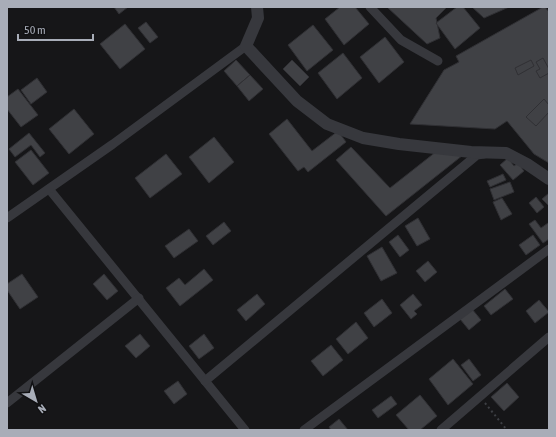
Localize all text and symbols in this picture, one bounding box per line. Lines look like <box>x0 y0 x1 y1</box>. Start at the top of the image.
scale bar <box>18 16 93 42</box>
text: 50 m <box>24 23 46 37</box>
north arrow <box>16 381 56 421</box>
text: N <box>36 402 48 416</box>

